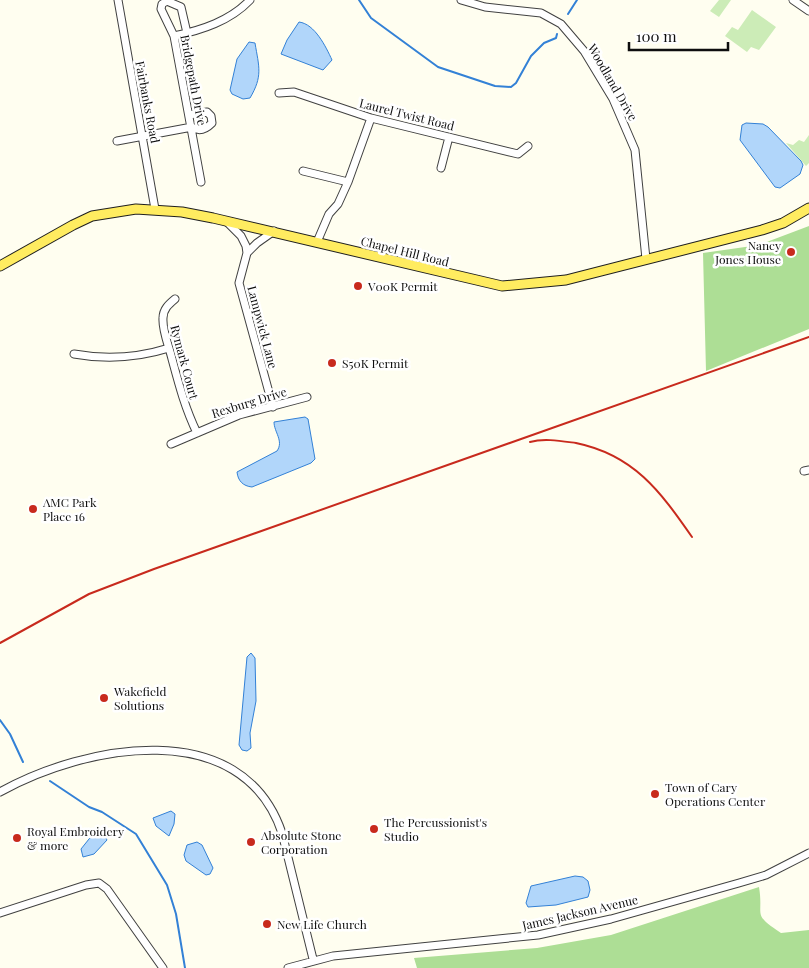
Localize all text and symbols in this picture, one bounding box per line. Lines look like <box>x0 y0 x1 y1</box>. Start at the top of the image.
scale bar <box>629 20 728 52</box>
text: 100 m <box>636 26 677 46</box>
street label: Bridgepath Drive <box>177 33 211 127</box>
street label: Woodland Drive <box>584 40 641 123</box>
street label: Fairbanks Road <box>132 60 164 144</box>
street label: Laurel Twist Road <box>358 94 456 134</box>
street label: Chapel Hill Road <box>359 232 451 270</box>
place label: Nancy Jones House <box>714 237 781 267</box>
marker: Nancy Jones House <box>785 246 797 258</box>
place label: V00K Permit <box>367 278 438 294</box>
marker: V00K Permit <box>352 280 364 292</box>
street label: Lampwick Lane <box>244 284 282 370</box>
street label: Rymark Court <box>167 323 203 402</box>
place label: S50K Permit <box>342 355 409 371</box>
marker: S50K Permit <box>326 357 338 369</box>
street label: Rexburg Drive <box>210 383 288 421</box>
place label: AMC Park Place 16 <box>42 494 97 524</box>
marker: AMC Park Place 16 <box>27 503 39 515</box>
place label: Wakefield Solutions <box>113 683 166 713</box>
marker: Wakefield Solutions <box>98 692 110 704</box>
place label: Town of Cary Operations Center <box>665 779 766 809</box>
marker: Town of Cary Operations Center <box>649 788 661 800</box>
place label: The Percussionist's Studio <box>384 814 487 844</box>
place label: Royal Embroidery & more <box>27 823 124 853</box>
marker: The Percussionist's Studio <box>368 823 380 835</box>
place label: Absolute Stone Corporation <box>260 827 341 857</box>
marker: Royal Embroidery & more <box>11 832 23 844</box>
marker: Absolute Stone Corporation <box>245 836 257 848</box>
street label: James Jackson Avenue <box>520 891 639 933</box>
place label: New Life Church <box>277 916 367 932</box>
marker: New Life Church <box>261 918 273 930</box>

